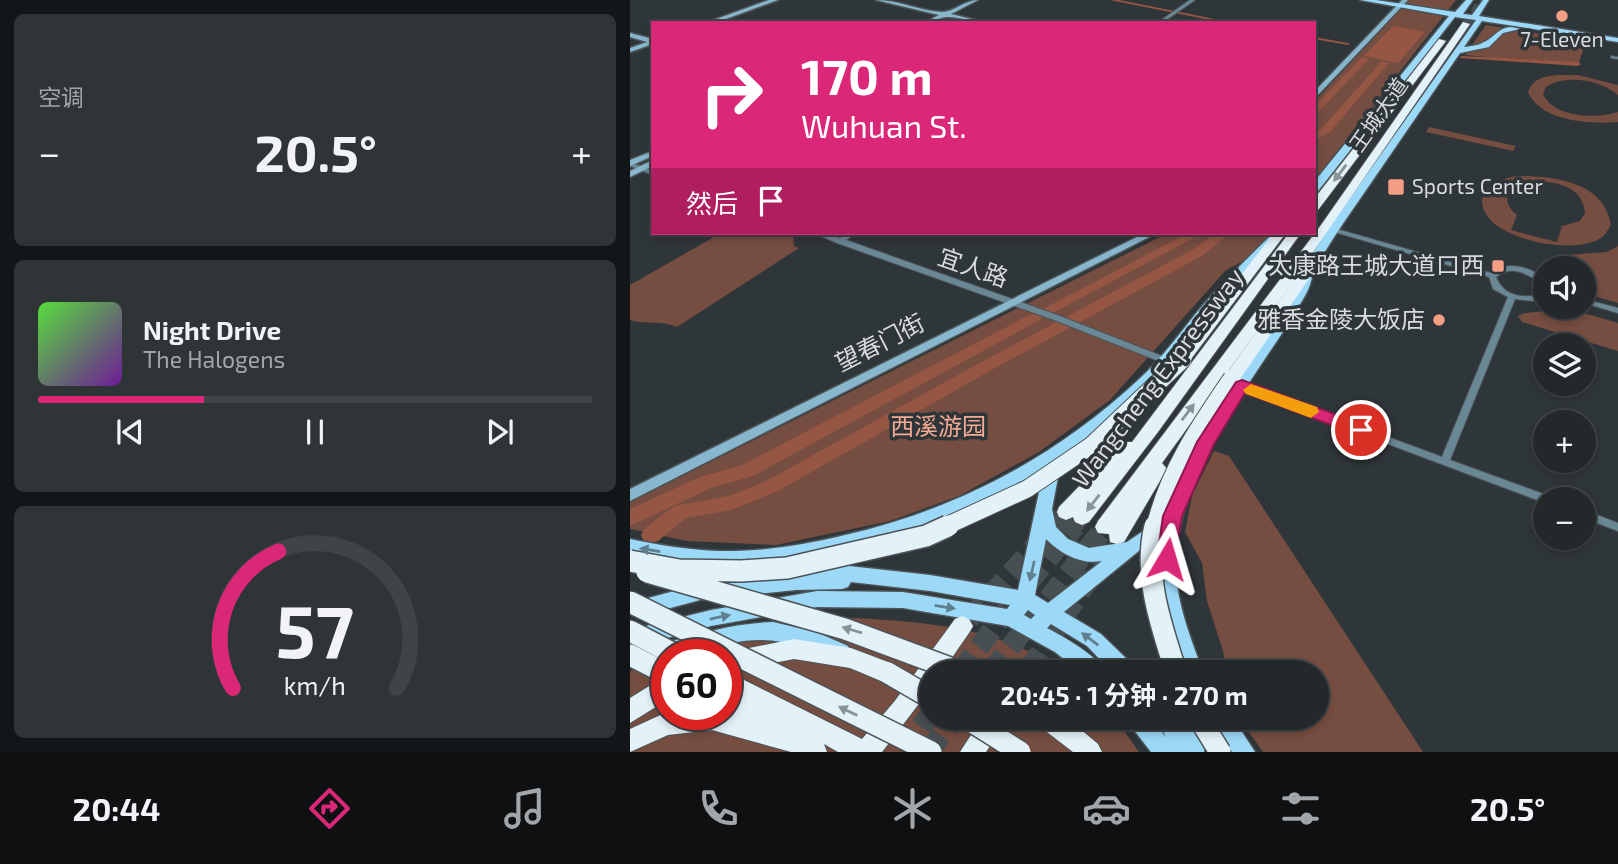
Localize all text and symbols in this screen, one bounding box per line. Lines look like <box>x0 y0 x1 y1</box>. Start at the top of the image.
marker: 7-Eleven <box>1554 8 1570 24</box>
place label: 7-Eleven <box>1520 26 1604 51</box>
text: 170 m <box>801 46 933 105</box>
icon: right <box>686 49 777 140</box>
street label: 王城大道 <box>1343 73 1412 156</box>
text: 空调 <box>38 83 84 111</box>
text: Wuhuan St. <box>801 106 967 144</box>
text: 20.5° <box>254 120 377 182</box>
text: − <box>38 129 60 175</box>
text: + <box>571 129 592 175</box>
one-way arrow <box>1333 164 1348 182</box>
place label: Sports Center <box>1412 173 1543 198</box>
marker: Sports Center <box>1386 177 1406 197</box>
icon: arrive <box>752 182 790 220</box>
text: 然后 <box>686 187 738 218</box>
street label: 宜人路 <box>935 241 1012 292</box>
place label: 太康路王城大道口西 <box>1268 250 1484 279</box>
map controls <box>1533 256 1596 550</box>
button: sound <box>1533 256 1596 319</box>
marker: 太康路王城大道口西 <box>1490 258 1506 274</box>
street label: Wangcheng Expressway <box>1065 262 1249 492</box>
place label: 雅香金陵大饭店 <box>1257 304 1425 333</box>
street label: 望春门街 <box>830 307 929 376</box>
marker: 雅香金陵大饭店 <box>1431 312 1447 328</box>
text: Night Drive <box>143 314 281 345</box>
button: layers <box>1533 333 1596 396</box>
text: The Halogens <box>143 345 285 373</box>
pin <box>1331 400 1391 460</box>
one-way arrow <box>1181 403 1195 421</box>
button: + <box>1533 410 1596 473</box>
park label: 西溪游园 <box>890 411 986 440</box>
icon: arrive <box>1342 411 1380 449</box>
icon: previous <box>111 413 149 451</box>
icon: pause <box>296 413 334 451</box>
icon: next <box>481 413 519 451</box>
button: − <box>1533 487 1596 550</box>
one-way arrow <box>1085 494 1100 512</box>
position arrow <box>1130 522 1204 596</box>
one-way arrow <box>639 544 661 555</box>
one-way arrow <box>1026 560 1037 582</box>
text: 57 <box>276 585 354 673</box>
one-way arrow <box>934 602 956 613</box>
one-way arrow <box>709 611 731 622</box>
one-way arrow <box>841 624 863 635</box>
one-way arrow <box>1082 631 1100 646</box>
speed limit sign: 60 <box>651 639 742 730</box>
text: km/h <box>284 670 346 700</box>
text: 20:45 · 1 分钟 · 270 m <box>1000 679 1248 710</box>
one-way arrow <box>838 705 858 716</box>
icon: directions <box>305 784 354 833</box>
icon: music <box>500 784 549 833</box>
icon: phone <box>694 784 743 833</box>
icon: climate <box>888 784 937 833</box>
icon: car <box>1082 784 1131 833</box>
icon: filters <box>1276 784 1325 833</box>
text: 20:44 <box>73 789 160 827</box>
text: 20.5° <box>1470 789 1545 827</box>

